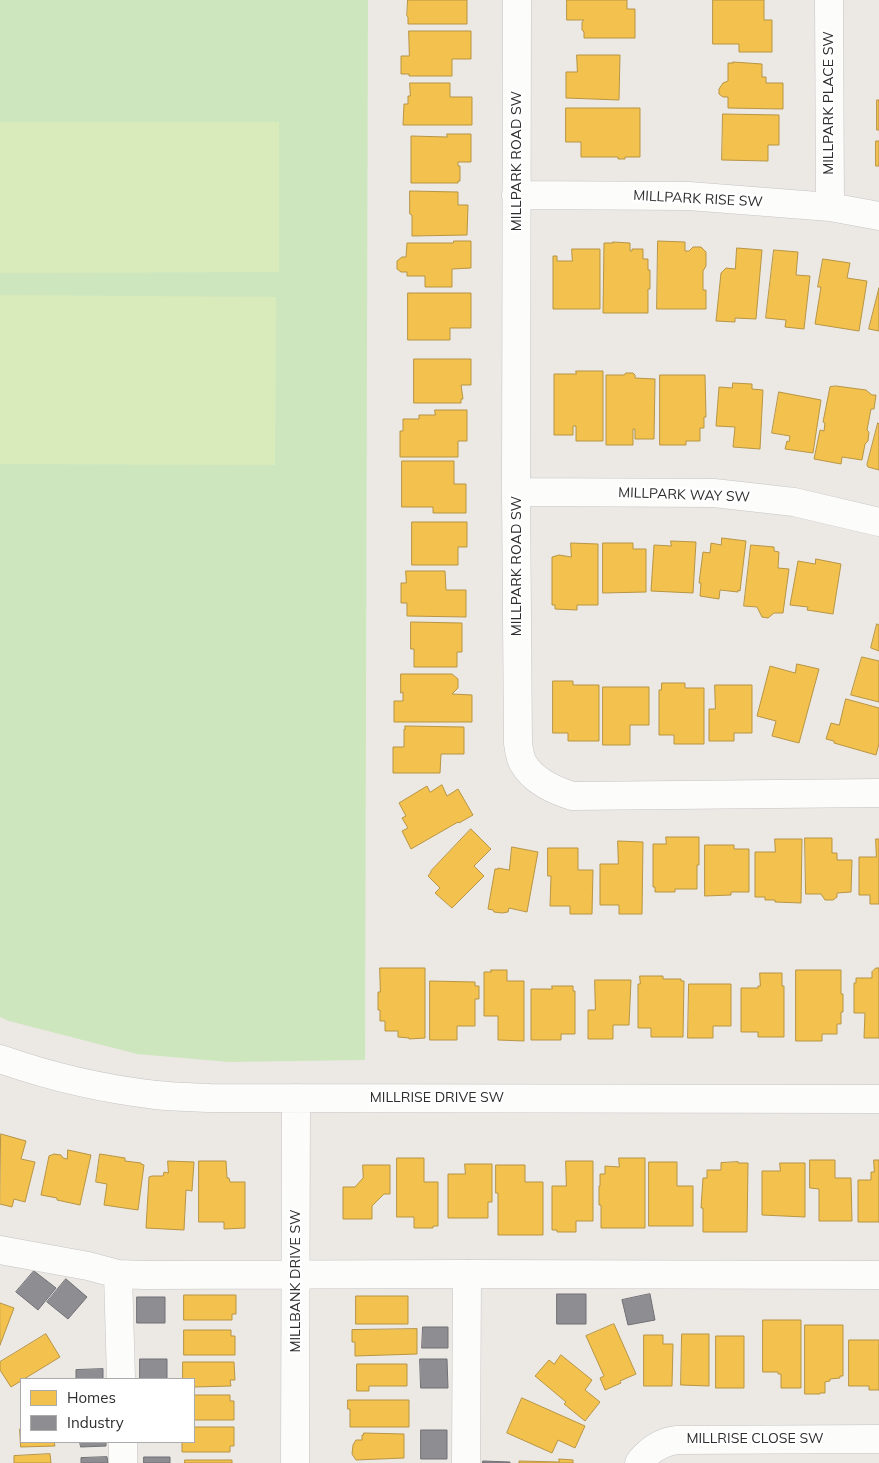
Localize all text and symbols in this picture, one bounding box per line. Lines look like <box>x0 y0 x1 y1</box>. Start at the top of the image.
street label: MILLPARK PLACE SW <box>821 31 837 175</box>
street label: MILLPARK ROAD SW <box>509 91 525 231</box>
street label: MILLPARK RISE SW <box>633 187 763 211</box>
street label: MILLPARK WAY SW <box>618 484 750 506</box>
street label: MILLPARK ROAD SW <box>509 496 525 636</box>
street label: MILLRISE DRIVE SW <box>370 1090 504 1106</box>
street label: MILLBANK DRIVE SW <box>288 1209 304 1353</box>
legend <box>20 1378 195 1443</box>
text: Homes <box>67 1388 116 1407</box>
text: Industry <box>67 1413 124 1432</box>
street label: MILLRISE CLOSE SW <box>686 1431 824 1447</box>

